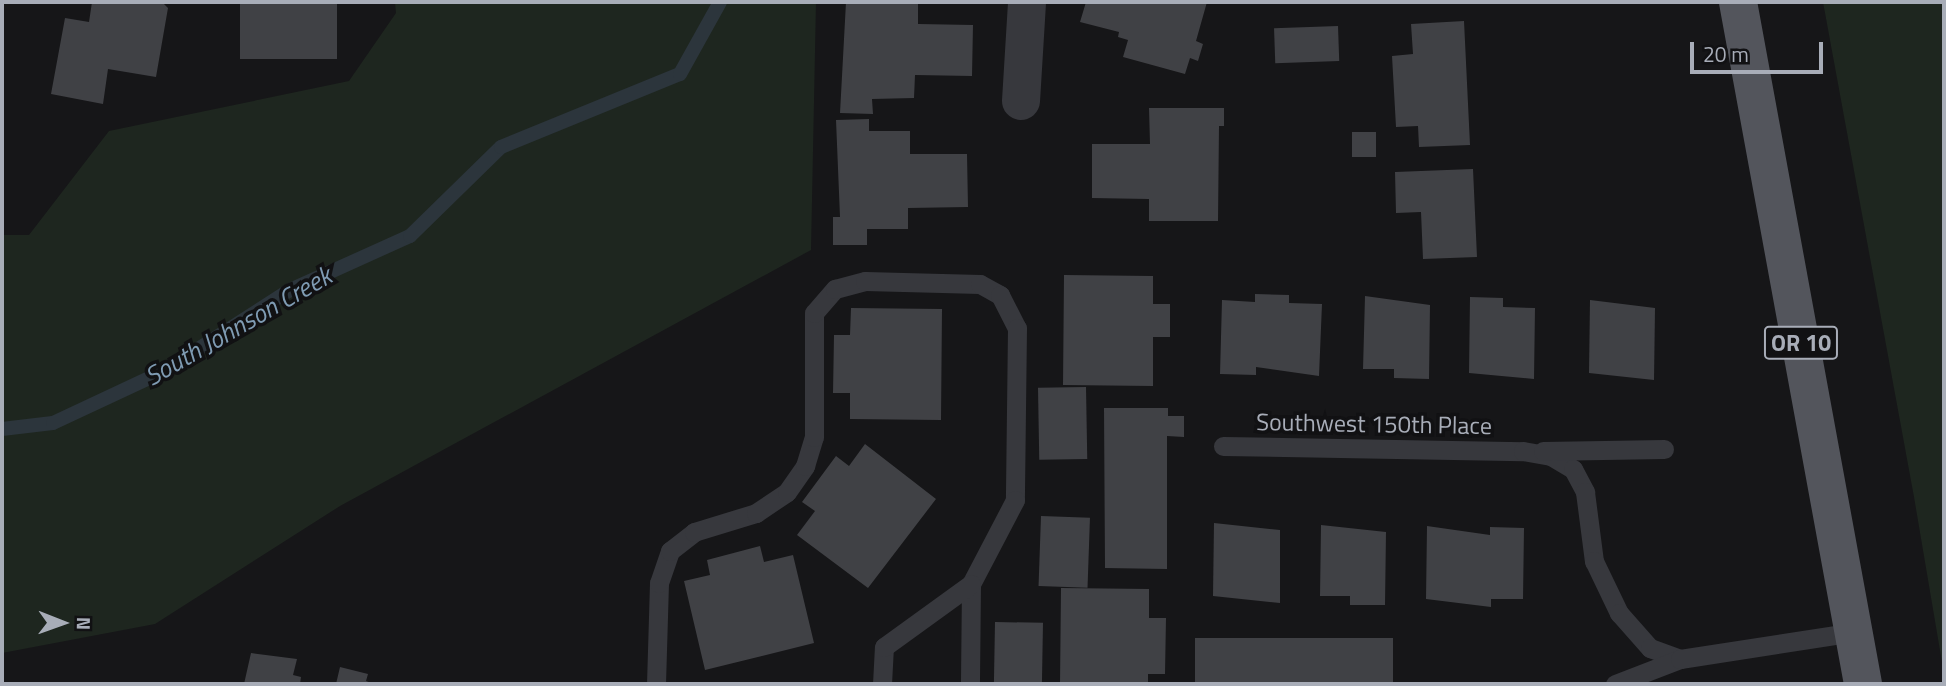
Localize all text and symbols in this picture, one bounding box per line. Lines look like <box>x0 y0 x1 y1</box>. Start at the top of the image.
scale bar <box>1694 28 1827 72</box>
text: 20 m <box>1703 38 1749 70</box>
water label: South Johnson Creek <box>139 260 337 392</box>
road number: OR 10 <box>1762 324 1840 362</box>
street label: Southwest 150th Place <box>1256 408 1492 440</box>
north arrow <box>28 588 98 658</box>
text: N <box>70 617 99 630</box>

